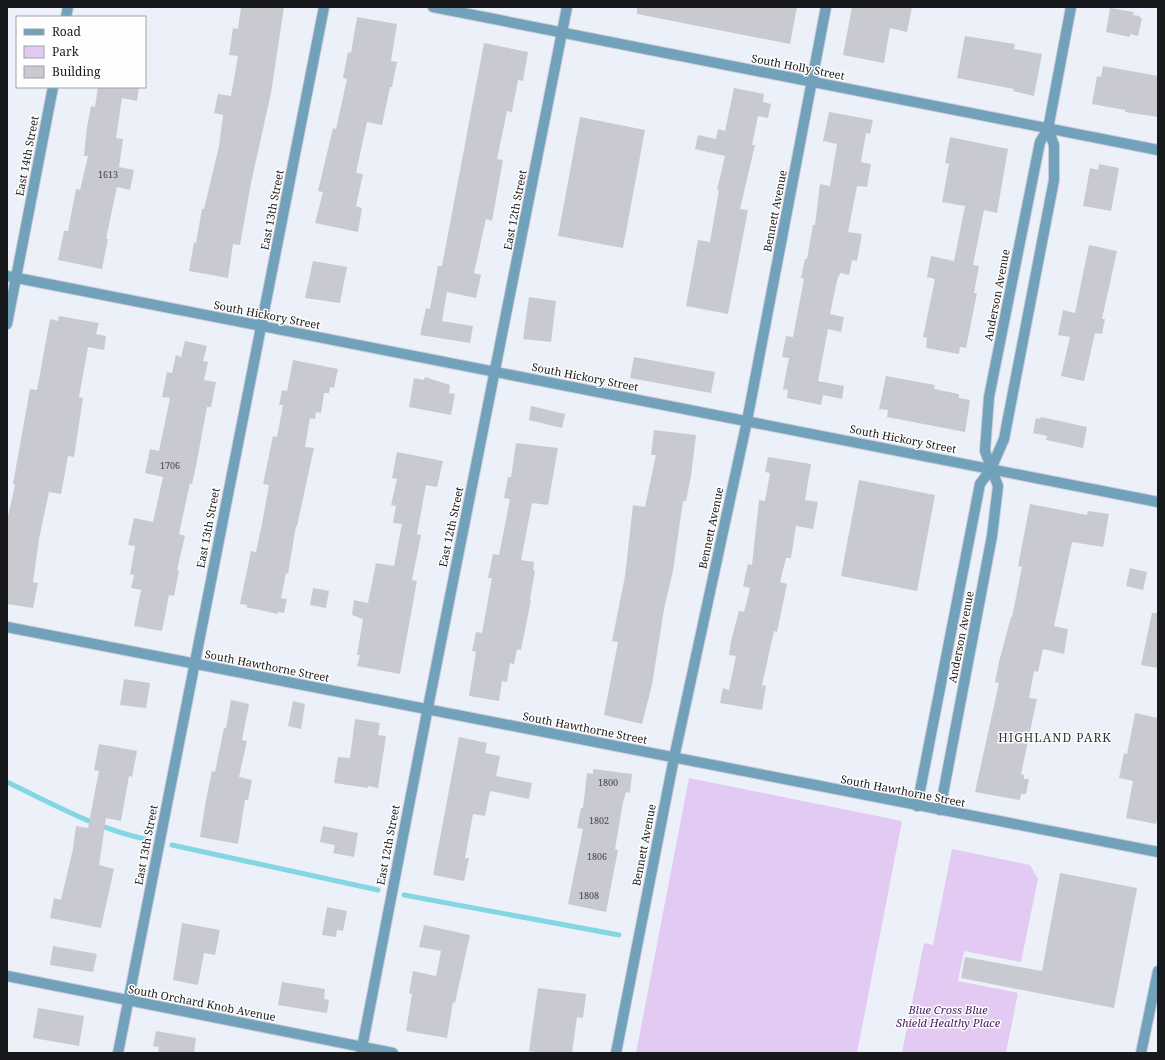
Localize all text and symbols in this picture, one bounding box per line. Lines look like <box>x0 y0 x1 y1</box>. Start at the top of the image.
legend <box>16 16 146 88</box>
text: Road <box>52 23 82 40</box>
text: Park <box>52 43 80 60</box>
street label: South Holly Street <box>750 50 846 83</box>
text: Building <box>52 63 101 80</box>
street label: East 14th Street <box>11 114 42 197</box>
house number: 1613 <box>98 168 118 181</box>
street label: East 13th Street <box>256 168 287 251</box>
street label: East 12th Street <box>499 168 530 251</box>
street label: Bennett Avenue <box>759 169 790 253</box>
street label: Anderson Avenue <box>980 248 1013 342</box>
street label: South Hickory Street <box>213 297 322 332</box>
street label: South Hickory Street <box>531 359 640 394</box>
street label: South Hickory Street <box>849 421 958 456</box>
house number: 1706 <box>160 459 180 472</box>
street label: East 12th Street <box>435 485 466 568</box>
street label: East 13th Street <box>192 486 223 569</box>
street label: Bennett Avenue <box>695 486 727 570</box>
street label: Anderson Avenue <box>944 590 977 684</box>
street label: South Hawthorne Street <box>204 646 331 685</box>
street label: South Hawthorne Street <box>522 708 649 747</box>
district label: HIGHLAND PARK <box>998 729 1112 746</box>
street label: South Hawthorne Street <box>840 771 967 810</box>
house number: 1800 <box>598 776 618 789</box>
street label: East 13th Street <box>130 803 161 886</box>
street label: East 12th Street <box>372 803 403 886</box>
street label: Bennett Avenue <box>628 803 659 887</box>
house number: 1802 <box>589 814 609 827</box>
house number: 1806 <box>587 850 607 863</box>
house number: 1808 <box>579 889 599 902</box>
street label: South Orchard Knob Avenue <box>127 981 277 1024</box>
park label: Blue Cross Blue Shield Healthy Place <box>896 1002 1001 1030</box>

